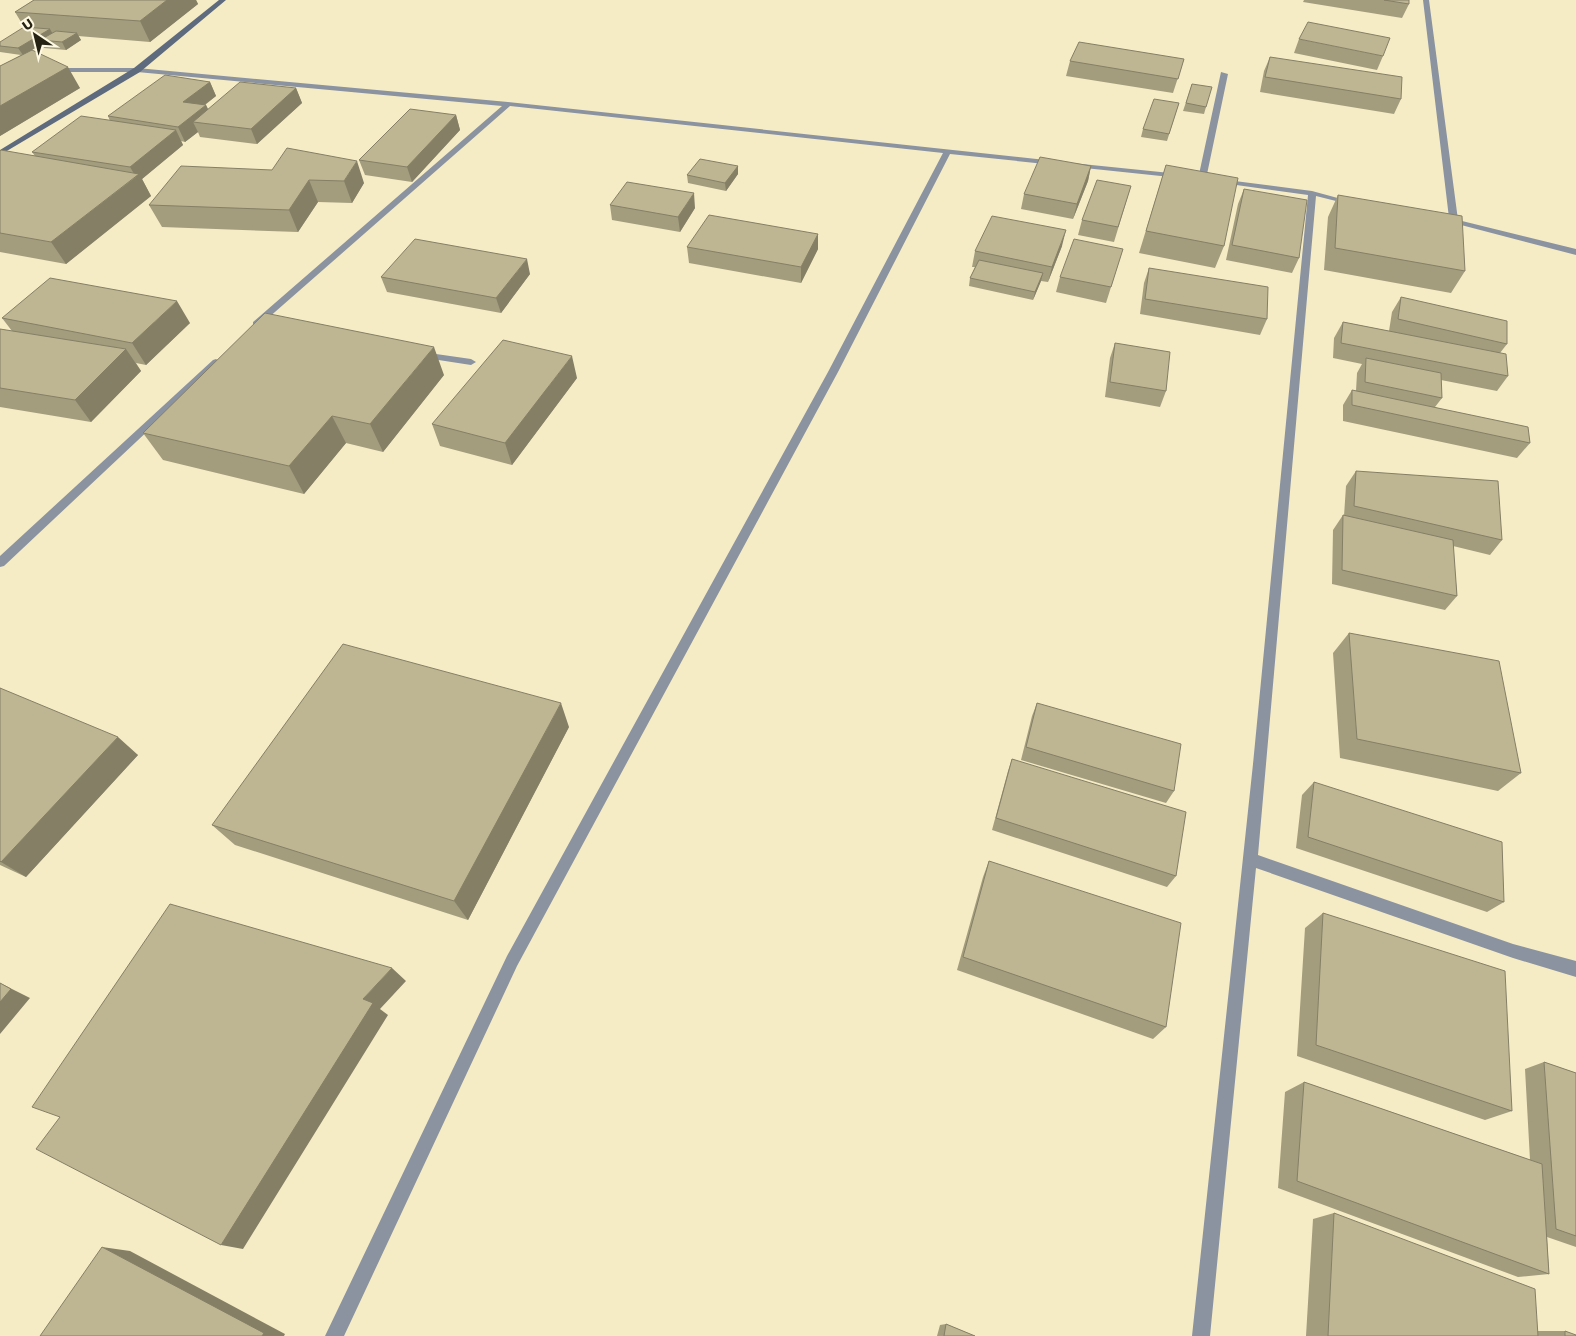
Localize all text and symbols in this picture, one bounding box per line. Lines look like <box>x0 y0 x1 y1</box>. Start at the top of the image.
north arrow <box>10 10 60 60</box>
text: U <box>19 15 36 34</box>

